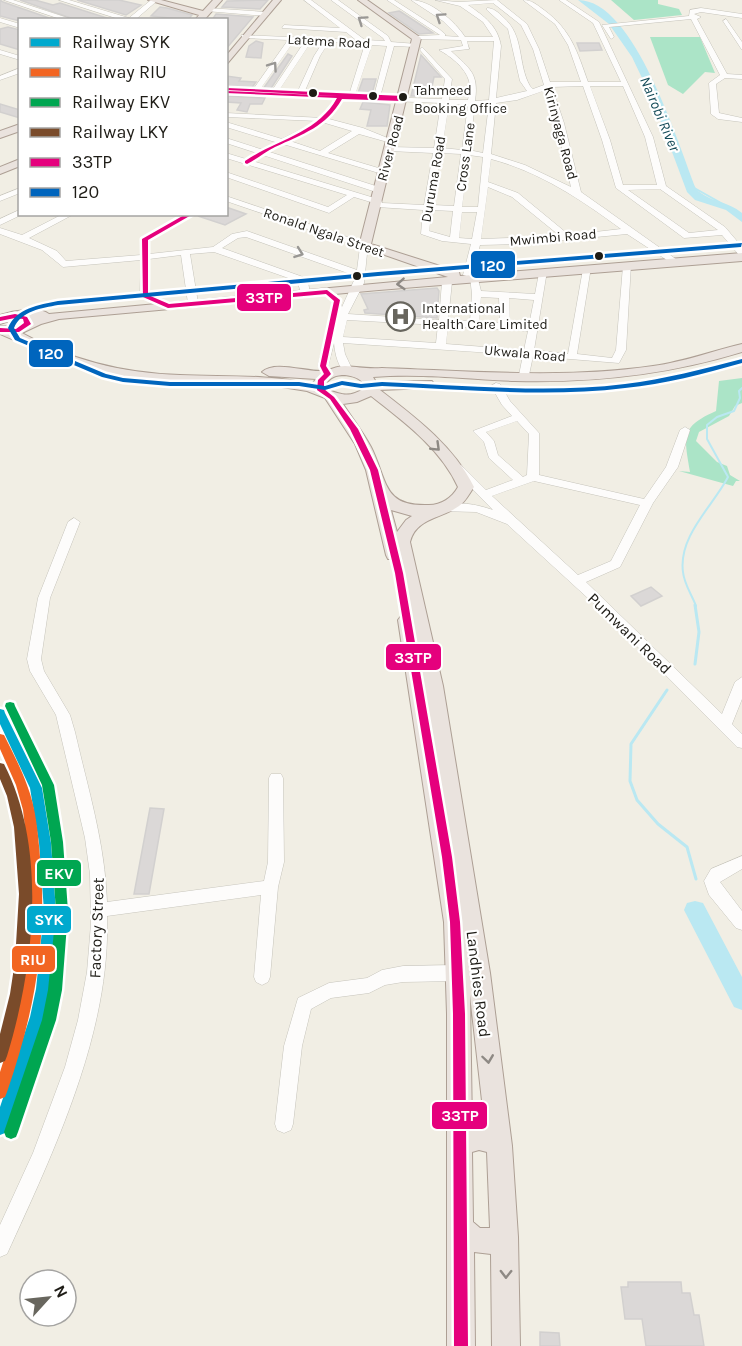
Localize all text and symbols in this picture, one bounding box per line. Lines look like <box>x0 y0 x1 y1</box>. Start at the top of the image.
one-way arrow <box>436 13 447 24</box>
one-way arrow <box>358 16 369 27</box>
legend <box>18 18 228 216</box>
text: Railway SYK <box>72 31 170 53</box>
street label: Latema Road <box>287 31 371 52</box>
text: Railway RIU <box>72 61 167 83</box>
one-way arrow <box>266 62 277 73</box>
water label: Nairobi River <box>636 74 684 155</box>
place label: Tahmeed Booking Office <box>414 82 507 117</box>
street label: Kirinyaga Road <box>540 85 581 182</box>
unlabelled marker <box>307 87 319 99</box>
unlabelled marker <box>367 90 379 102</box>
text: Railway EKV <box>72 91 170 113</box>
marker: Tahmeed Booking Office <box>397 91 409 103</box>
street label: River Road <box>374 113 407 183</box>
text: Railway LKY <box>72 121 168 143</box>
street label: Cross Lane <box>452 122 479 193</box>
street label: Duruma Road <box>418 134 449 224</box>
text: 33TP <box>72 151 112 173</box>
text: 120 <box>72 181 99 203</box>
street label: Ronald Ngala Street <box>261 204 386 261</box>
street label: Mwimbi Road <box>509 225 597 250</box>
one-way arrow <box>293 245 304 258</box>
line badge: 120 <box>470 250 516 279</box>
unlabelled marker <box>593 250 605 262</box>
text: 120 <box>480 256 506 275</box>
unlabelled marker <box>351 270 363 282</box>
one-way arrow <box>396 278 405 291</box>
line badge: 33TP <box>236 283 292 312</box>
text: 33TP <box>245 288 283 307</box>
hospital icon: International Health Care Limited <box>385 300 417 332</box>
place label: International Health Care Limited <box>422 300 548 333</box>
line badge: 120 <box>28 339 74 368</box>
street label: Ukwala Road <box>483 341 567 366</box>
text: 120 <box>38 344 64 363</box>
one-way arrow <box>430 440 440 451</box>
street label: Pumwani Road <box>584 589 675 678</box>
line badge: 33TP <box>385 643 442 671</box>
text: 33TP <box>394 648 432 667</box>
line badge: EKV <box>36 859 82 887</box>
text: EKV <box>44 864 74 883</box>
street label: Factory Street <box>85 877 108 979</box>
line badge: SYK <box>26 905 72 934</box>
text: SYK <box>34 910 64 929</box>
street label: Landhies Road <box>463 930 494 1038</box>
line badge: RIU <box>11 945 56 973</box>
text: RIU <box>20 950 46 969</box>
one-way arrow <box>482 1054 494 1063</box>
line badge: 33TP <box>431 1101 488 1130</box>
text: 33TP <box>441 1106 479 1125</box>
north arrow <box>18 1268 78 1328</box>
one-way arrow <box>500 1269 513 1278</box>
text: N <box>50 1282 72 1301</box>

